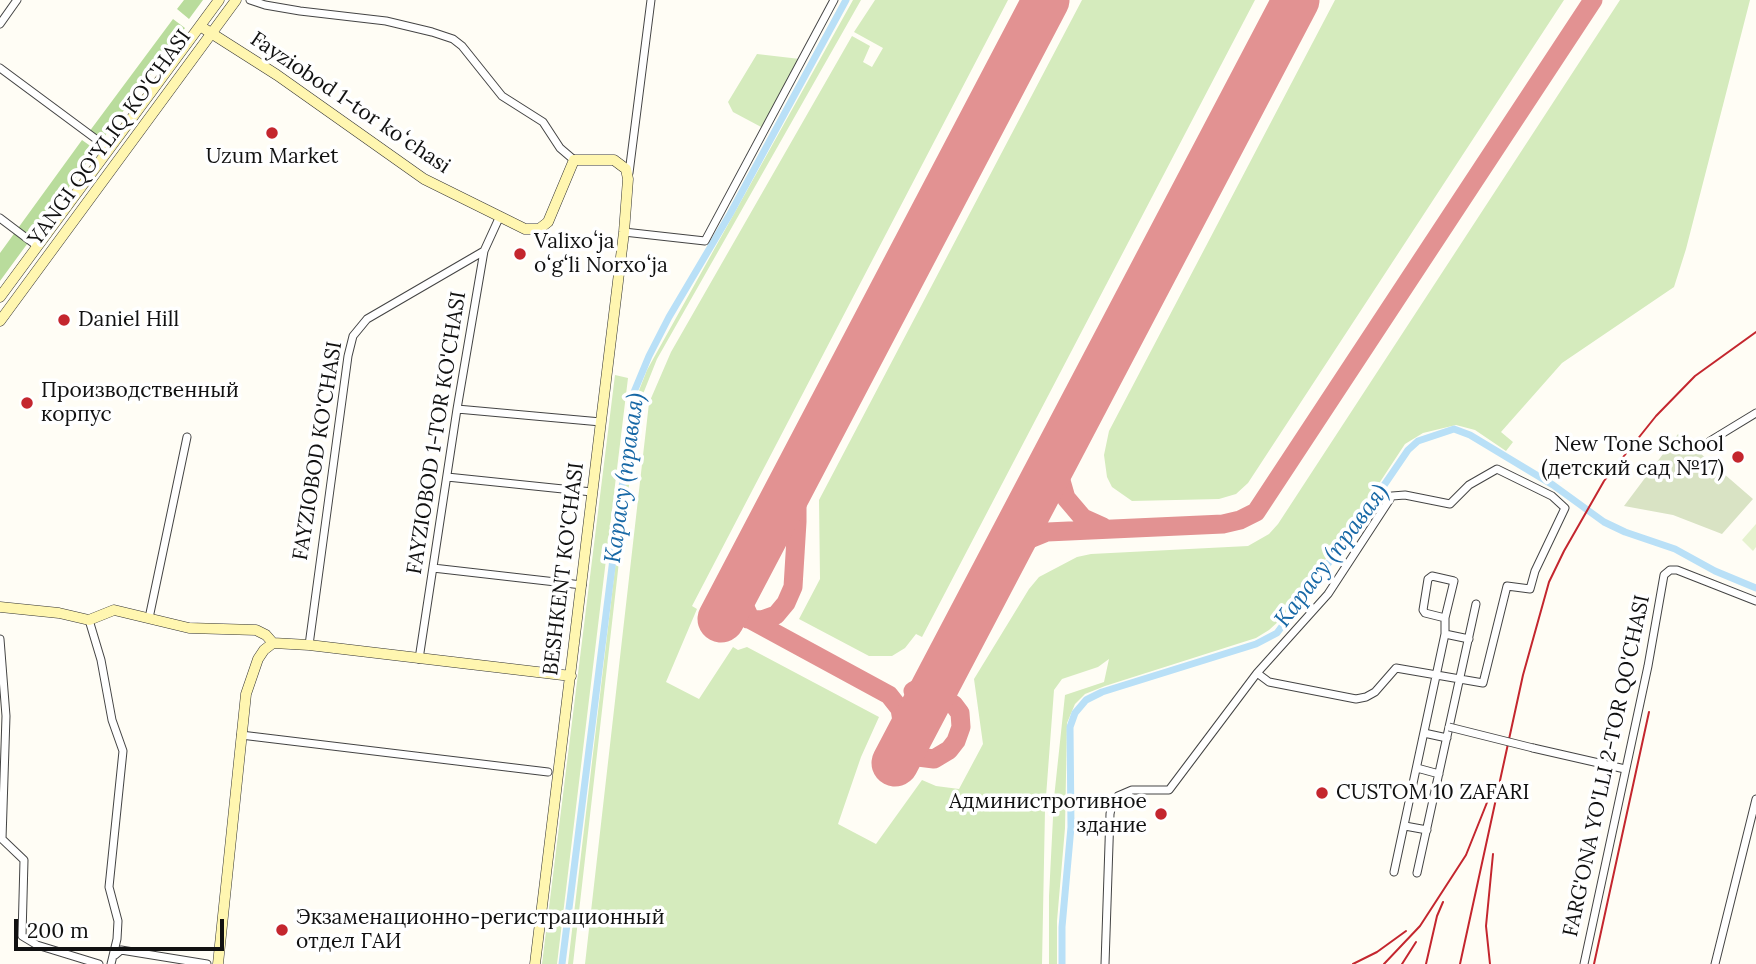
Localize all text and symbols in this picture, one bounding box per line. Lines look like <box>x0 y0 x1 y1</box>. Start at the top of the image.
street label: YANGI QO'YLIQ KO'CHASI <box>23 25 197 251</box>
street label: Fayziobod 1-tor koʻchasi <box>245 27 455 179</box>
marker: Uzum Market <box>264 125 280 141</box>
place label: Uzum Market <box>206 144 338 170</box>
place label: Valixoʻja oʻgʻli Norxoʻja <box>534 229 668 279</box>
marker: Valixoʻja oʻgʻli Norxoʻja <box>512 246 528 262</box>
street label: FAYZIOBOD 1-TOR KO'CHASI <box>402 290 472 576</box>
place label: Daniel Hill <box>78 307 179 333</box>
marker: Daniel Hill <box>56 312 72 328</box>
street label: FAYZIOBOD KO'CHASI <box>288 340 348 562</box>
place label: Производственный корпус <box>41 378 239 428</box>
water label: Карасу (правая) <box>599 391 651 565</box>
marker: Производственный корпус <box>19 395 35 411</box>
place label: New Tone School (детский сад №17) <box>1541 432 1724 482</box>
marker: New Tone School (детский сад №17) <box>1730 449 1746 465</box>
street label: BESHKENT KO'CHASI <box>538 461 590 677</box>
water label: Карасу (правая) <box>1269 479 1395 633</box>
street label: FARG'ONA YO'LLI 2-TOR QO'CHASI <box>1558 593 1656 939</box>
place label: CUSTOM 10 ZAFARI <box>1336 780 1529 806</box>
marker: CUSTOM 10 ZAFARI <box>1314 785 1330 801</box>
place label: Администротивное здание <box>949 789 1147 839</box>
marker: Администротивное здание <box>1153 806 1169 822</box>
scale bar <box>18 904 228 948</box>
place label: Экзаменационно-регистрационный отдел ГАИ <box>296 905 665 955</box>
text: 200 m <box>27 917 89 944</box>
marker: Экзаменационно-регистрационный отдел ГАИ <box>274 922 290 938</box>

